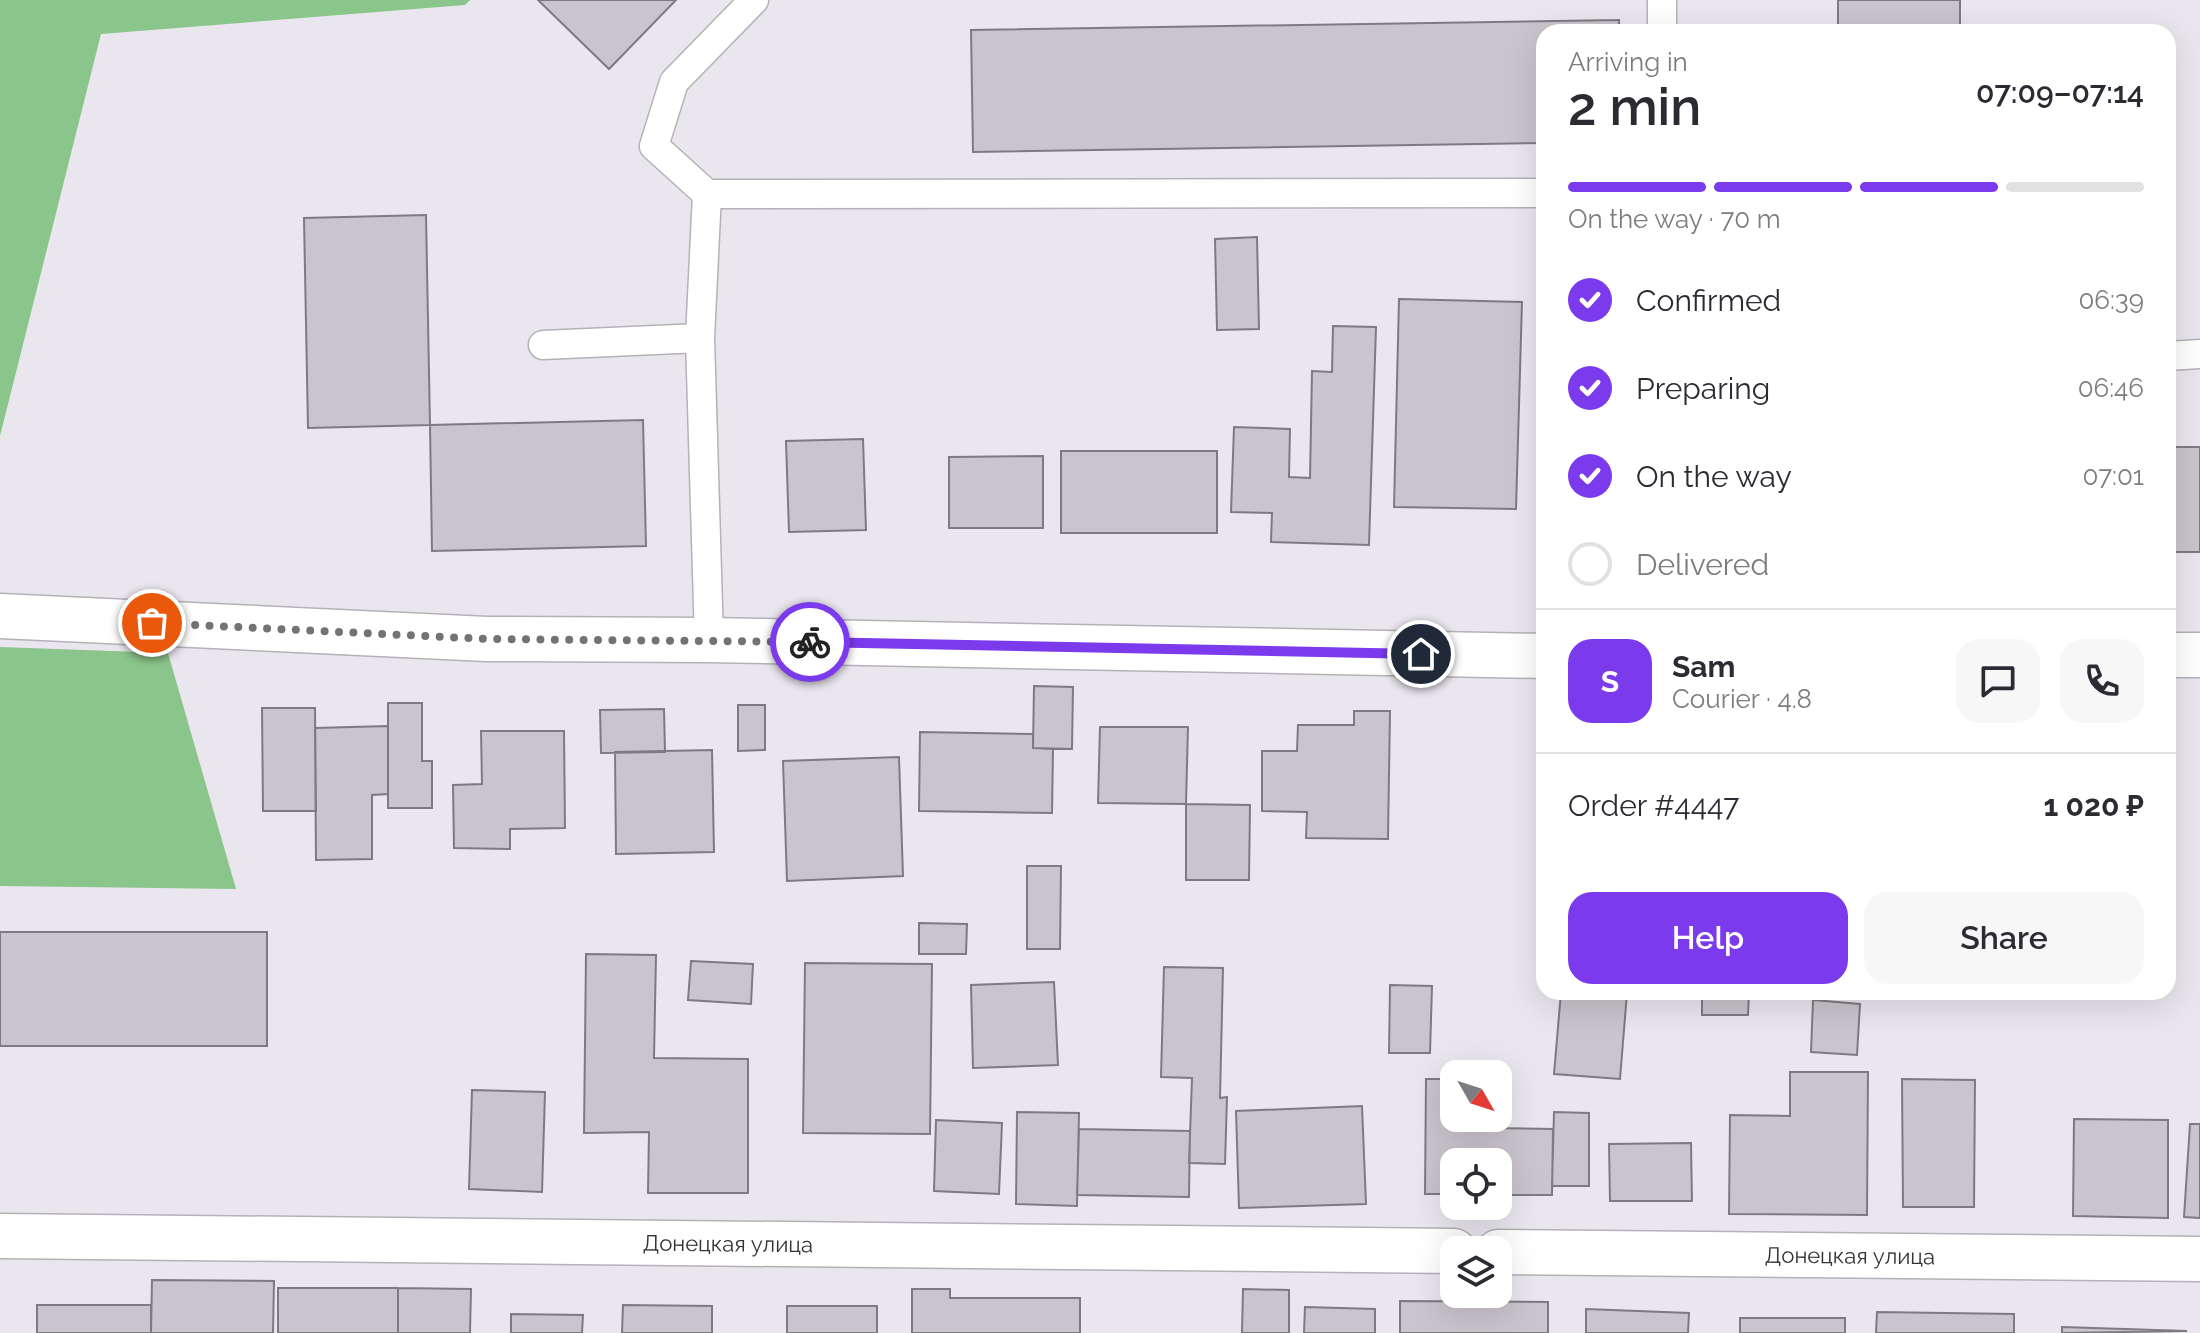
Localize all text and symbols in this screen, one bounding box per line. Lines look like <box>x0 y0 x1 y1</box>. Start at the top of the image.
text: Arriving in <box>1568 47 1688 77</box>
text: 07:09–07:14 <box>1976 75 2144 110</box>
text: 2 min <box>1568 76 1701 137</box>
text: On the way · 70 m <box>1568 204 1781 234</box>
icon: check <box>1568 278 1612 322</box>
text: Confirmed <box>1636 283 1781 318</box>
text: 06:39 <box>2078 285 2144 315</box>
icon: check <box>1568 366 1612 410</box>
text: Preparing <box>1636 371 1770 406</box>
text: 06:46 <box>2078 373 2144 403</box>
icon: check <box>1568 454 1612 498</box>
text: On the way <box>1636 459 1792 494</box>
text: 07:01 <box>2082 461 2144 491</box>
text: Delivered <box>1636 547 1769 582</box>
pin <box>118 589 186 657</box>
icon: bag <box>130 601 174 645</box>
courier <box>770 602 850 682</box>
icon: bike <box>788 620 832 664</box>
pin <box>1387 620 1455 688</box>
icon: home <box>1399 632 1443 676</box>
button: chat <box>1956 639 2040 723</box>
button: phone <box>2060 639 2144 723</box>
text: Sam <box>1672 649 1735 684</box>
text: S <box>1601 664 1619 699</box>
text: Courier · 4.8 <box>1672 684 1812 714</box>
text: Order #4447 <box>1568 788 1739 823</box>
text: 1 020 ₽ <box>2044 788 2144 823</box>
button: Help <box>1568 892 1848 984</box>
button: Share <box>1864 892 2144 984</box>
north arrow <box>1440 1060 1512 1132</box>
map controls <box>1440 1060 1512 1308</box>
button: locate <box>1440 1148 1512 1220</box>
street label: Донецкая улица <box>643 1230 813 1257</box>
button: layers <box>1440 1236 1512 1308</box>
street label: Донецкая улица <box>1765 1242 1935 1269</box>

